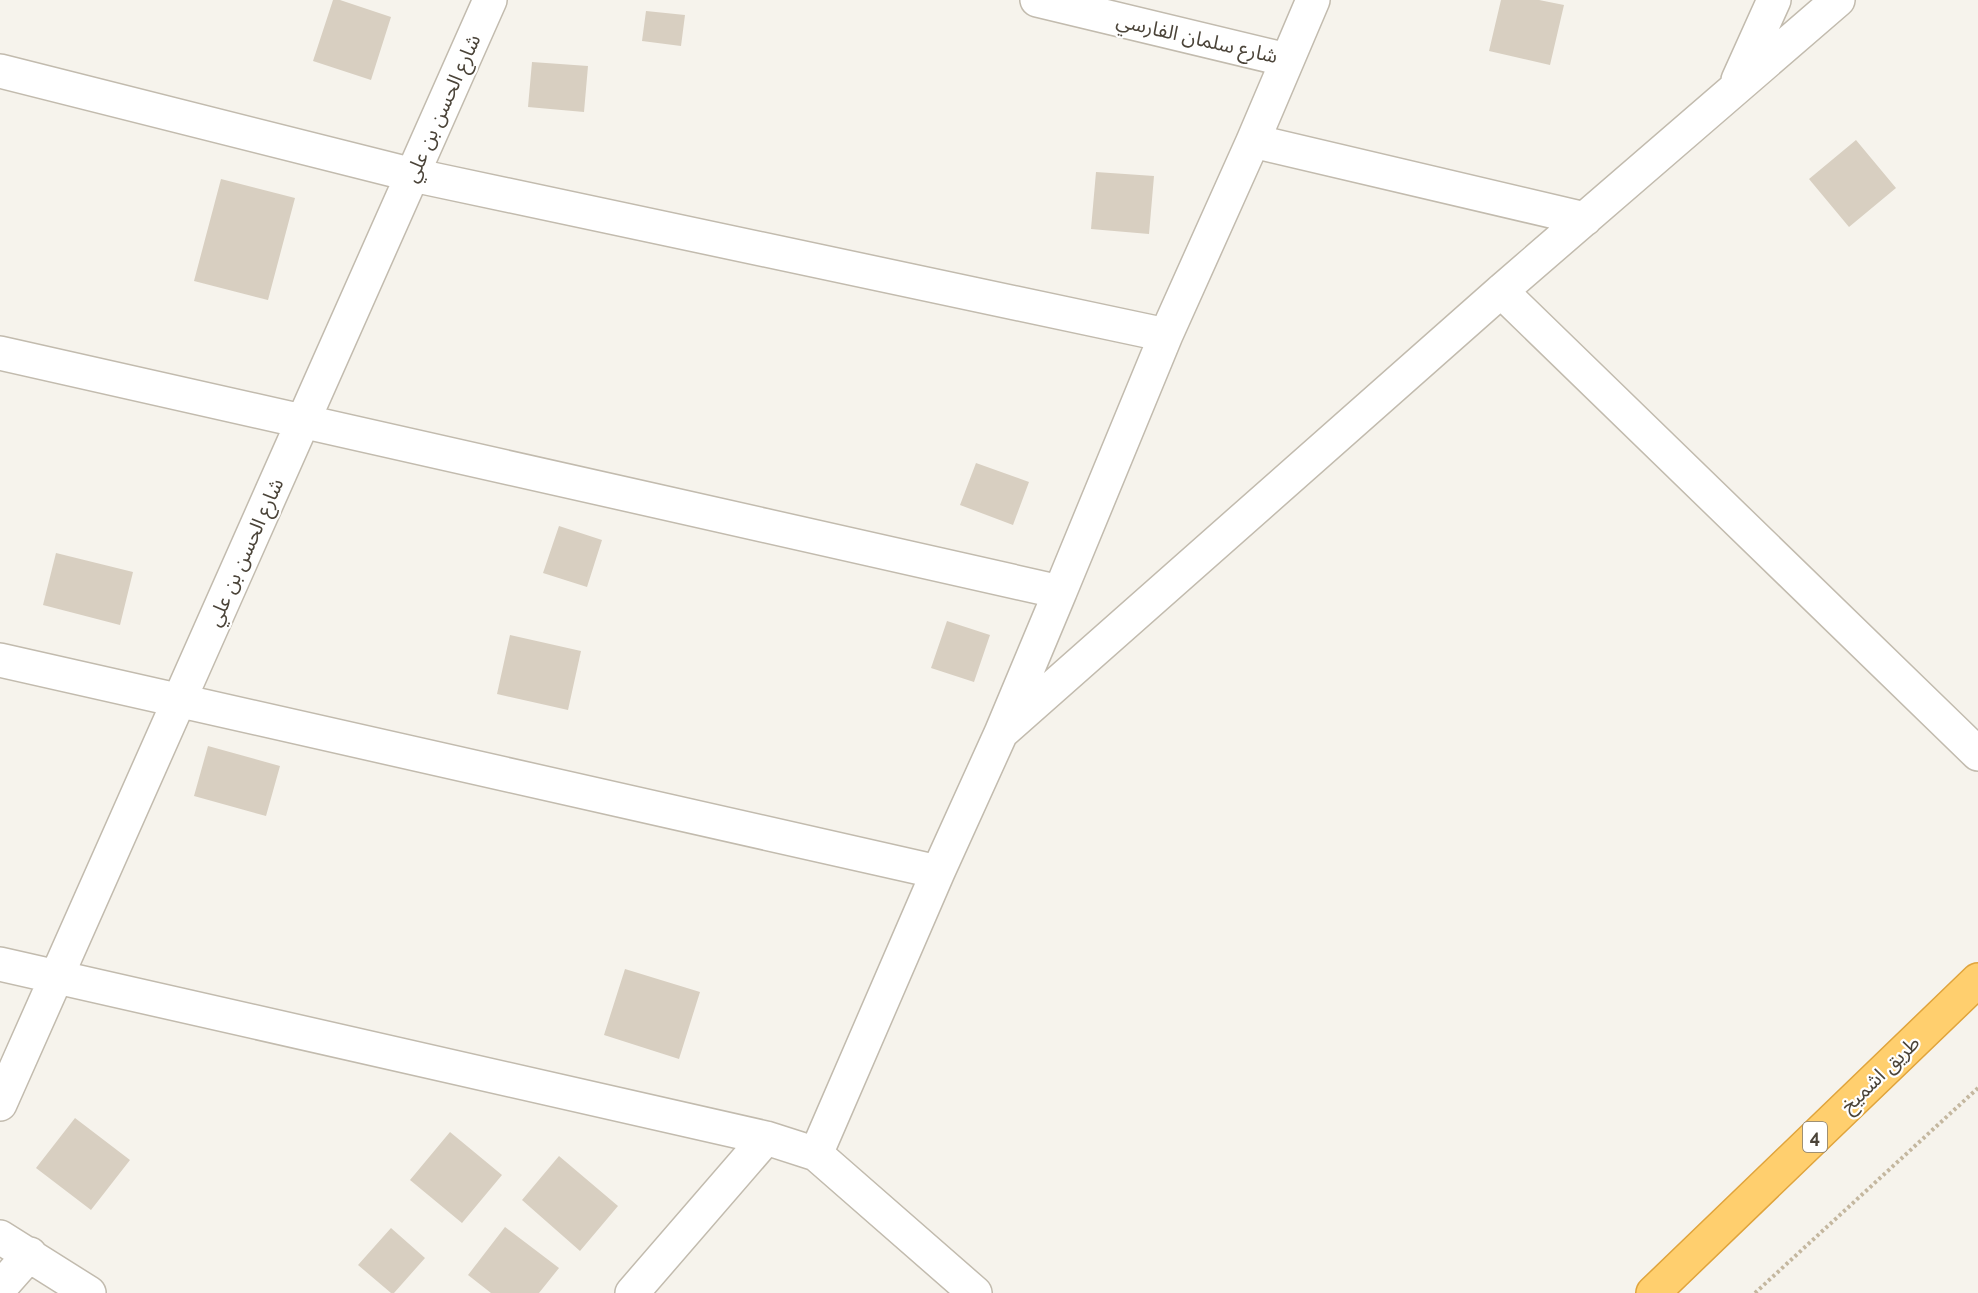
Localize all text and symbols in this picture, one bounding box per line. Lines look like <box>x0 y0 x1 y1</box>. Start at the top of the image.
street label: شارع سلمان الفارسي <box>1113 8 1280 72</box>
street label: شارع الحسن بن علي <box>399 30 489 187</box>
street label: شارع الحسن بن علي <box>202 474 292 631</box>
street label: طريق اشميخ <box>1836 1030 1927 1120</box>
road number: 4 <box>1803 1122 1827 1152</box>

